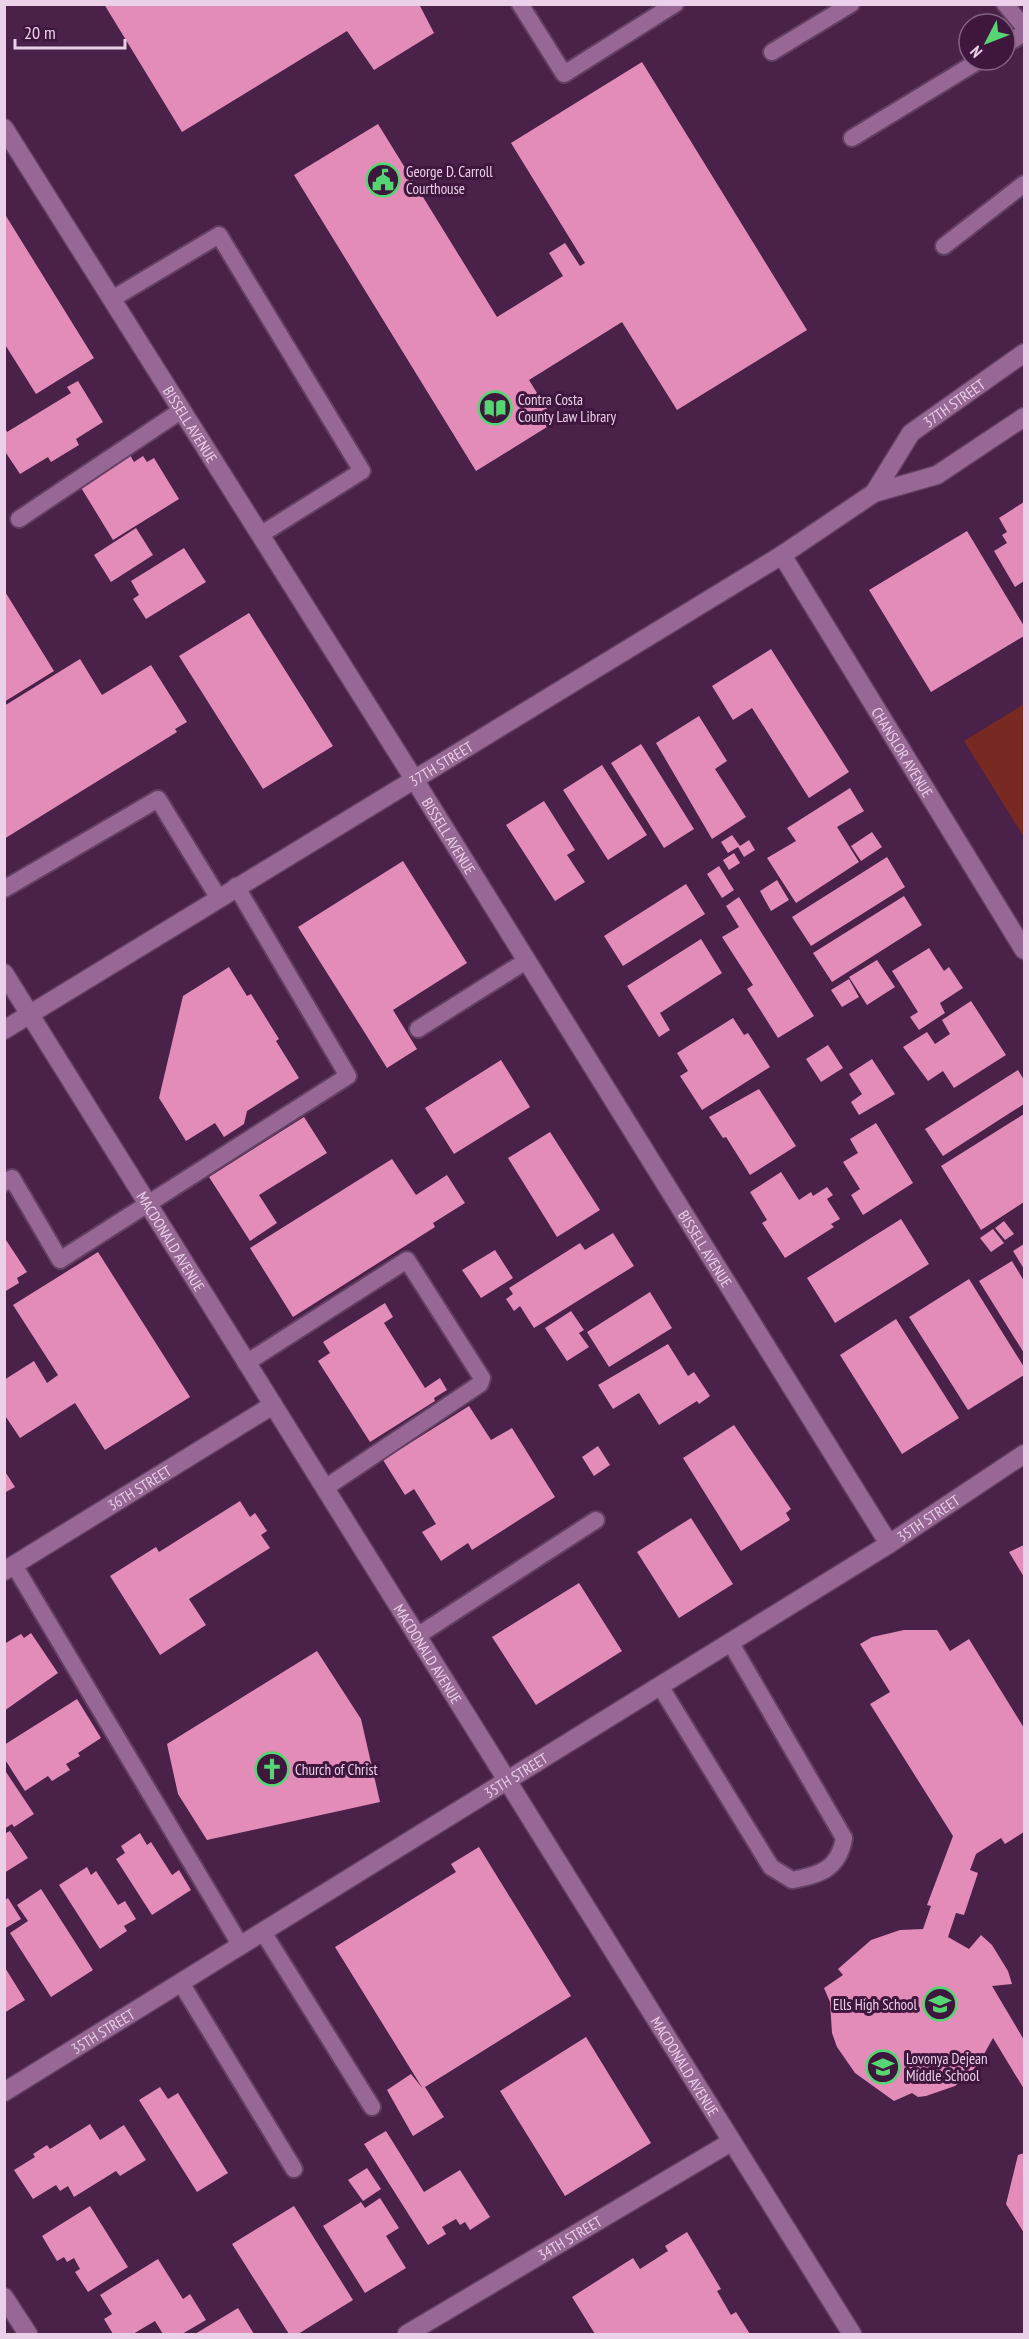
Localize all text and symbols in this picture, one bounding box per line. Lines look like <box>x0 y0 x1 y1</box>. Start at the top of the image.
scale bar <box>15 12 124 50</box>
north arrow <box>957 12 1017 72</box>
text: 20 m <box>24 21 56 44</box>
text: N <box>966 42 986 62</box>
public building icon: George D. Carroll Courthouse <box>365 162 401 198</box>
place label: George D. Carroll Courthouse <box>406 162 493 198</box>
street label: 37TH STREET <box>919 374 989 431</box>
street label: BISSELL AVENUE <box>159 382 222 466</box>
library icon: Contra Costa County Law Library <box>477 390 513 426</box>
place label: Contra Costa County Law Library <box>518 390 616 426</box>
street label: CHANSLOR AVENUE <box>868 703 938 801</box>
street label: 37TH STREET <box>406 736 477 790</box>
street label: BISSELL AVENUE <box>418 794 480 878</box>
street label: MACDONALD AVENUE <box>133 1188 209 1294</box>
street label: BISSELL AVENUE <box>675 1207 736 1290</box>
street label: 36TH STREET <box>104 1461 175 1514</box>
street label: 35TH STREET <box>893 1490 963 1546</box>
street label: MACDONALD AVENUE <box>390 1600 466 1707</box>
street label: 35TH STREET <box>480 1748 551 1802</box>
church icon: Church of Christ <box>254 1751 290 1787</box>
place label: Church of Christ <box>295 1760 378 1779</box>
school or university icon: Ells High School <box>922 1986 958 2022</box>
place label: Ells High School <box>833 1995 918 2014</box>
street label: 35TH STREET <box>67 2004 138 2058</box>
street label: MACDONALD AVENUE <box>647 2013 723 2119</box>
school or university icon: Lovonya Dejean Middle School <box>865 2049 901 2085</box>
place label: Lovonya Dejean Middle School <box>906 2049 988 2085</box>
street label: 34TH STREET <box>534 2211 605 2264</box>

